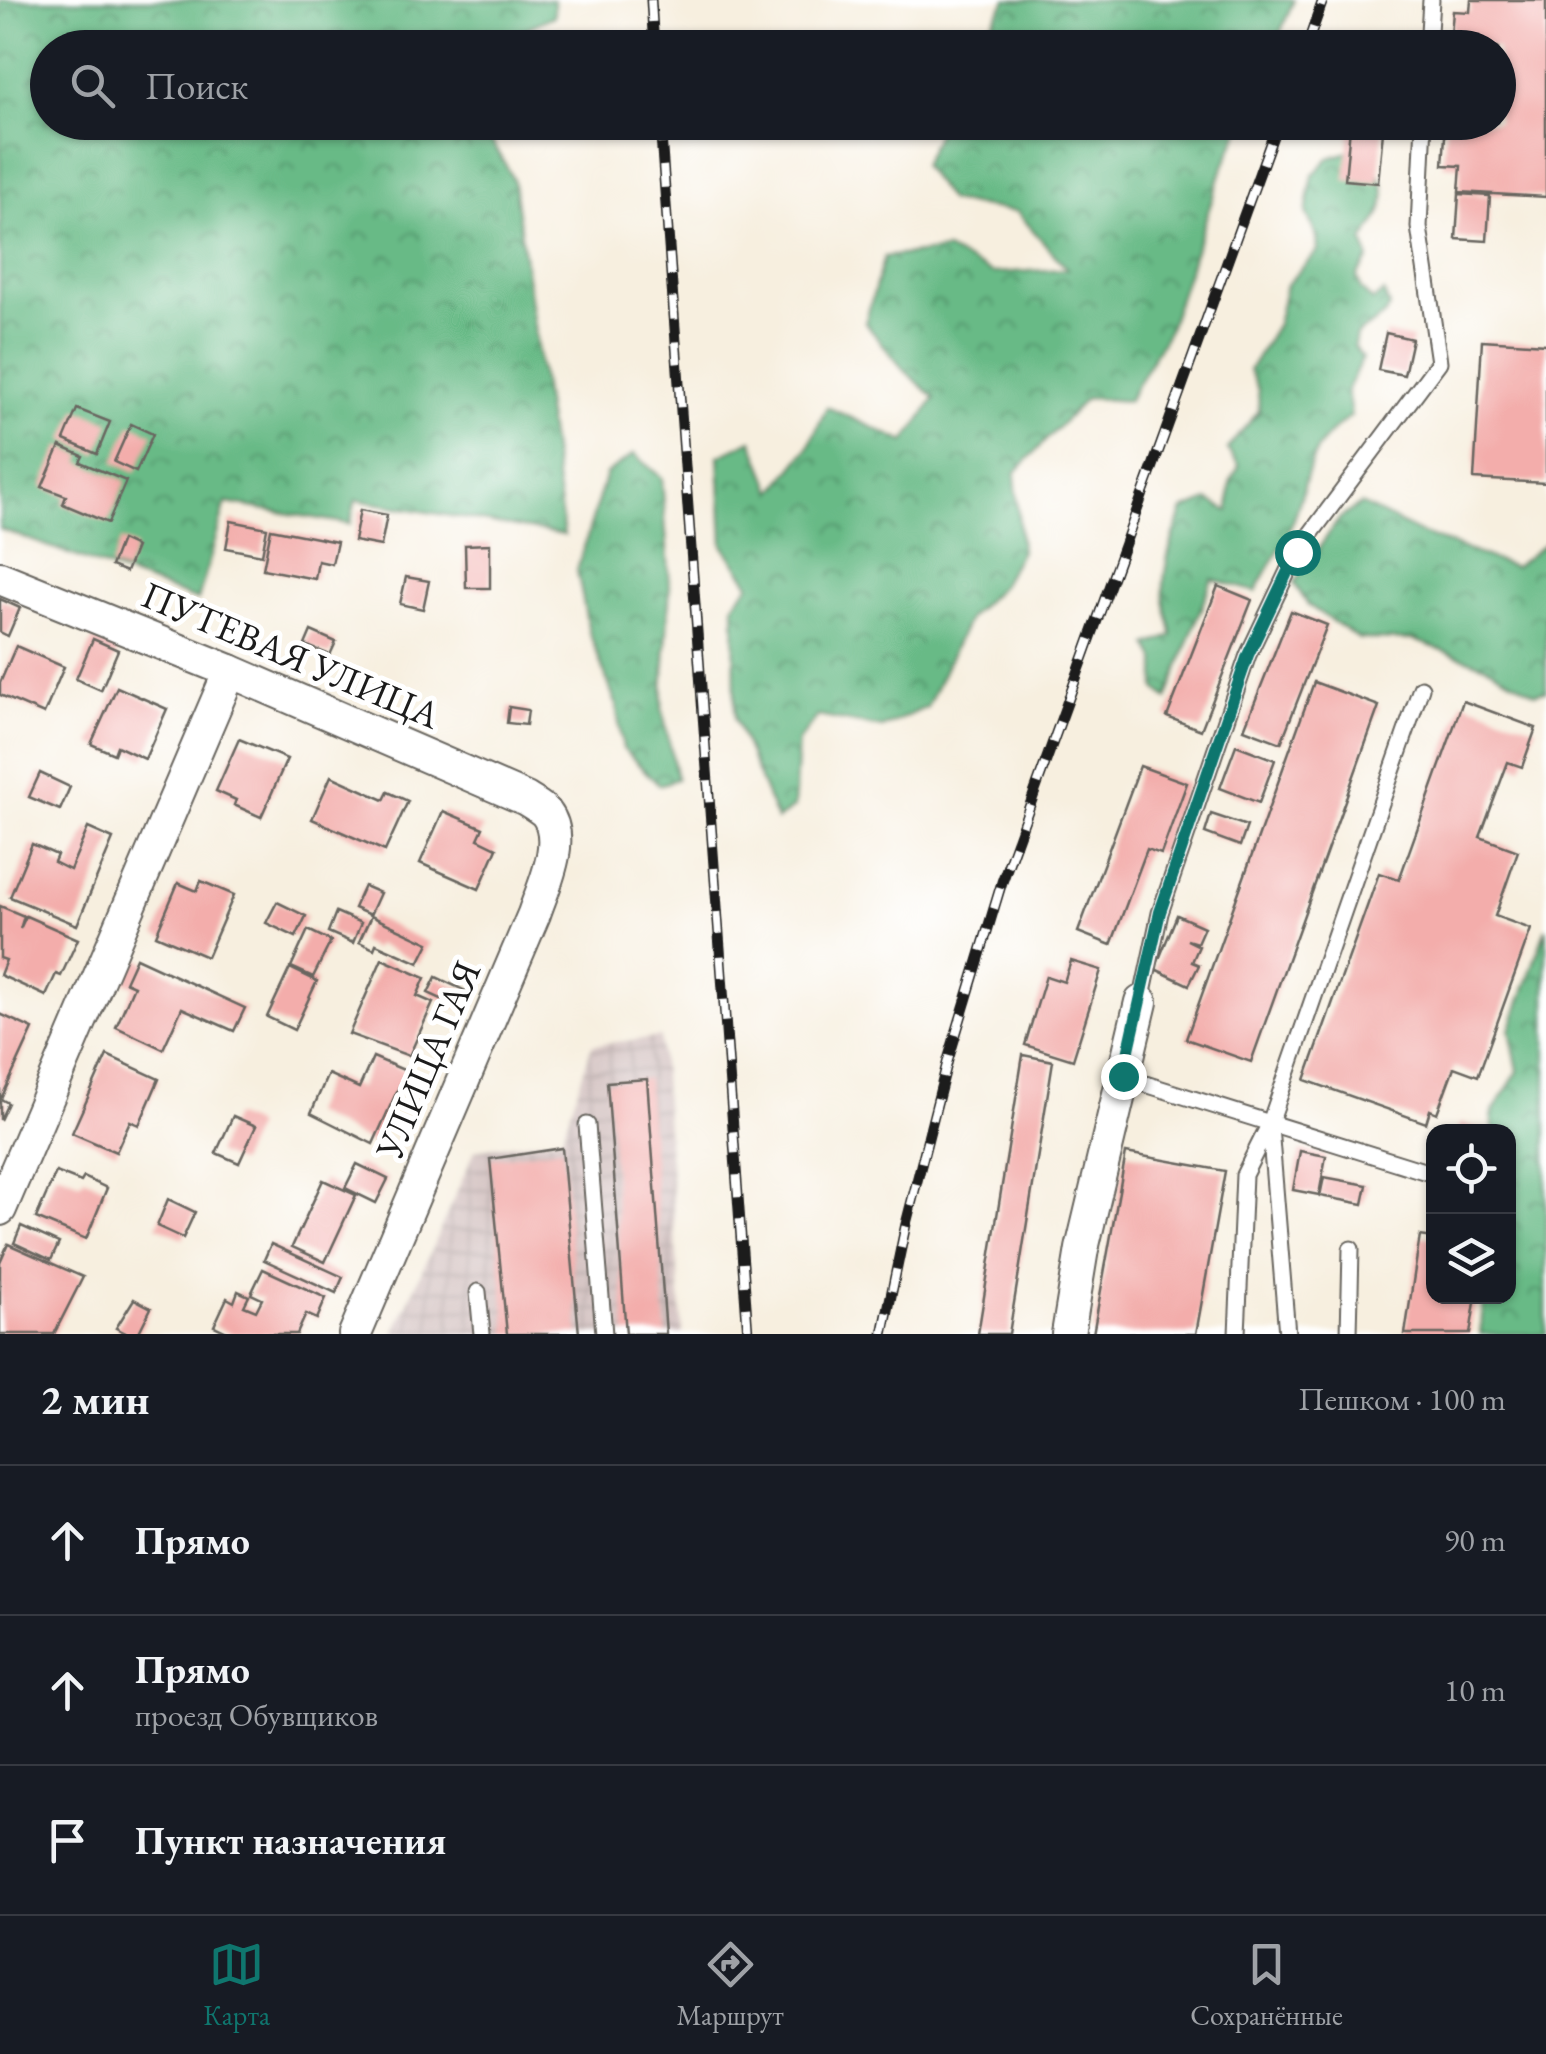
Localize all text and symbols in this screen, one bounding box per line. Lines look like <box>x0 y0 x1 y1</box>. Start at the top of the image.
search box <box>30 30 1516 140</box>
icon: search <box>65 58 120 113</box>
text: Поиск <box>145 61 248 110</box>
route start <box>1275 530 1321 576</box>
street label: ПУТЕВАЯ УЛИЦА <box>135 570 448 740</box>
street label: УЛИЦА ГАЯ <box>363 953 491 1167</box>
route end <box>1101 1054 1147 1100</box>
map controls <box>1426 1124 1516 1304</box>
button: locate <box>1426 1124 1516 1214</box>
button: layers <box>1426 1214 1516 1304</box>
text: 2 мин <box>40 1372 149 1427</box>
text: Пешком · 100 m <box>1298 1378 1506 1420</box>
icon: ahead <box>40 1513 95 1568</box>
text: Прямо <box>135 1516 250 1565</box>
text: 90 m <box>1444 1519 1506 1561</box>
text: Прямо <box>135 1645 250 1694</box>
icon: ahead <box>40 1663 95 1718</box>
text: 10 m <box>1444 1669 1506 1711</box>
text: проезд Обувщиков <box>135 1694 378 1736</box>
icon: arrive <box>40 1813 95 1868</box>
text: Пункт назначения <box>135 1816 446 1865</box>
tab: Карта <box>203 1937 270 2033</box>
tab: Маршрут <box>676 1937 784 2033</box>
tab: Сохранённые <box>1190 1937 1343 2033</box>

